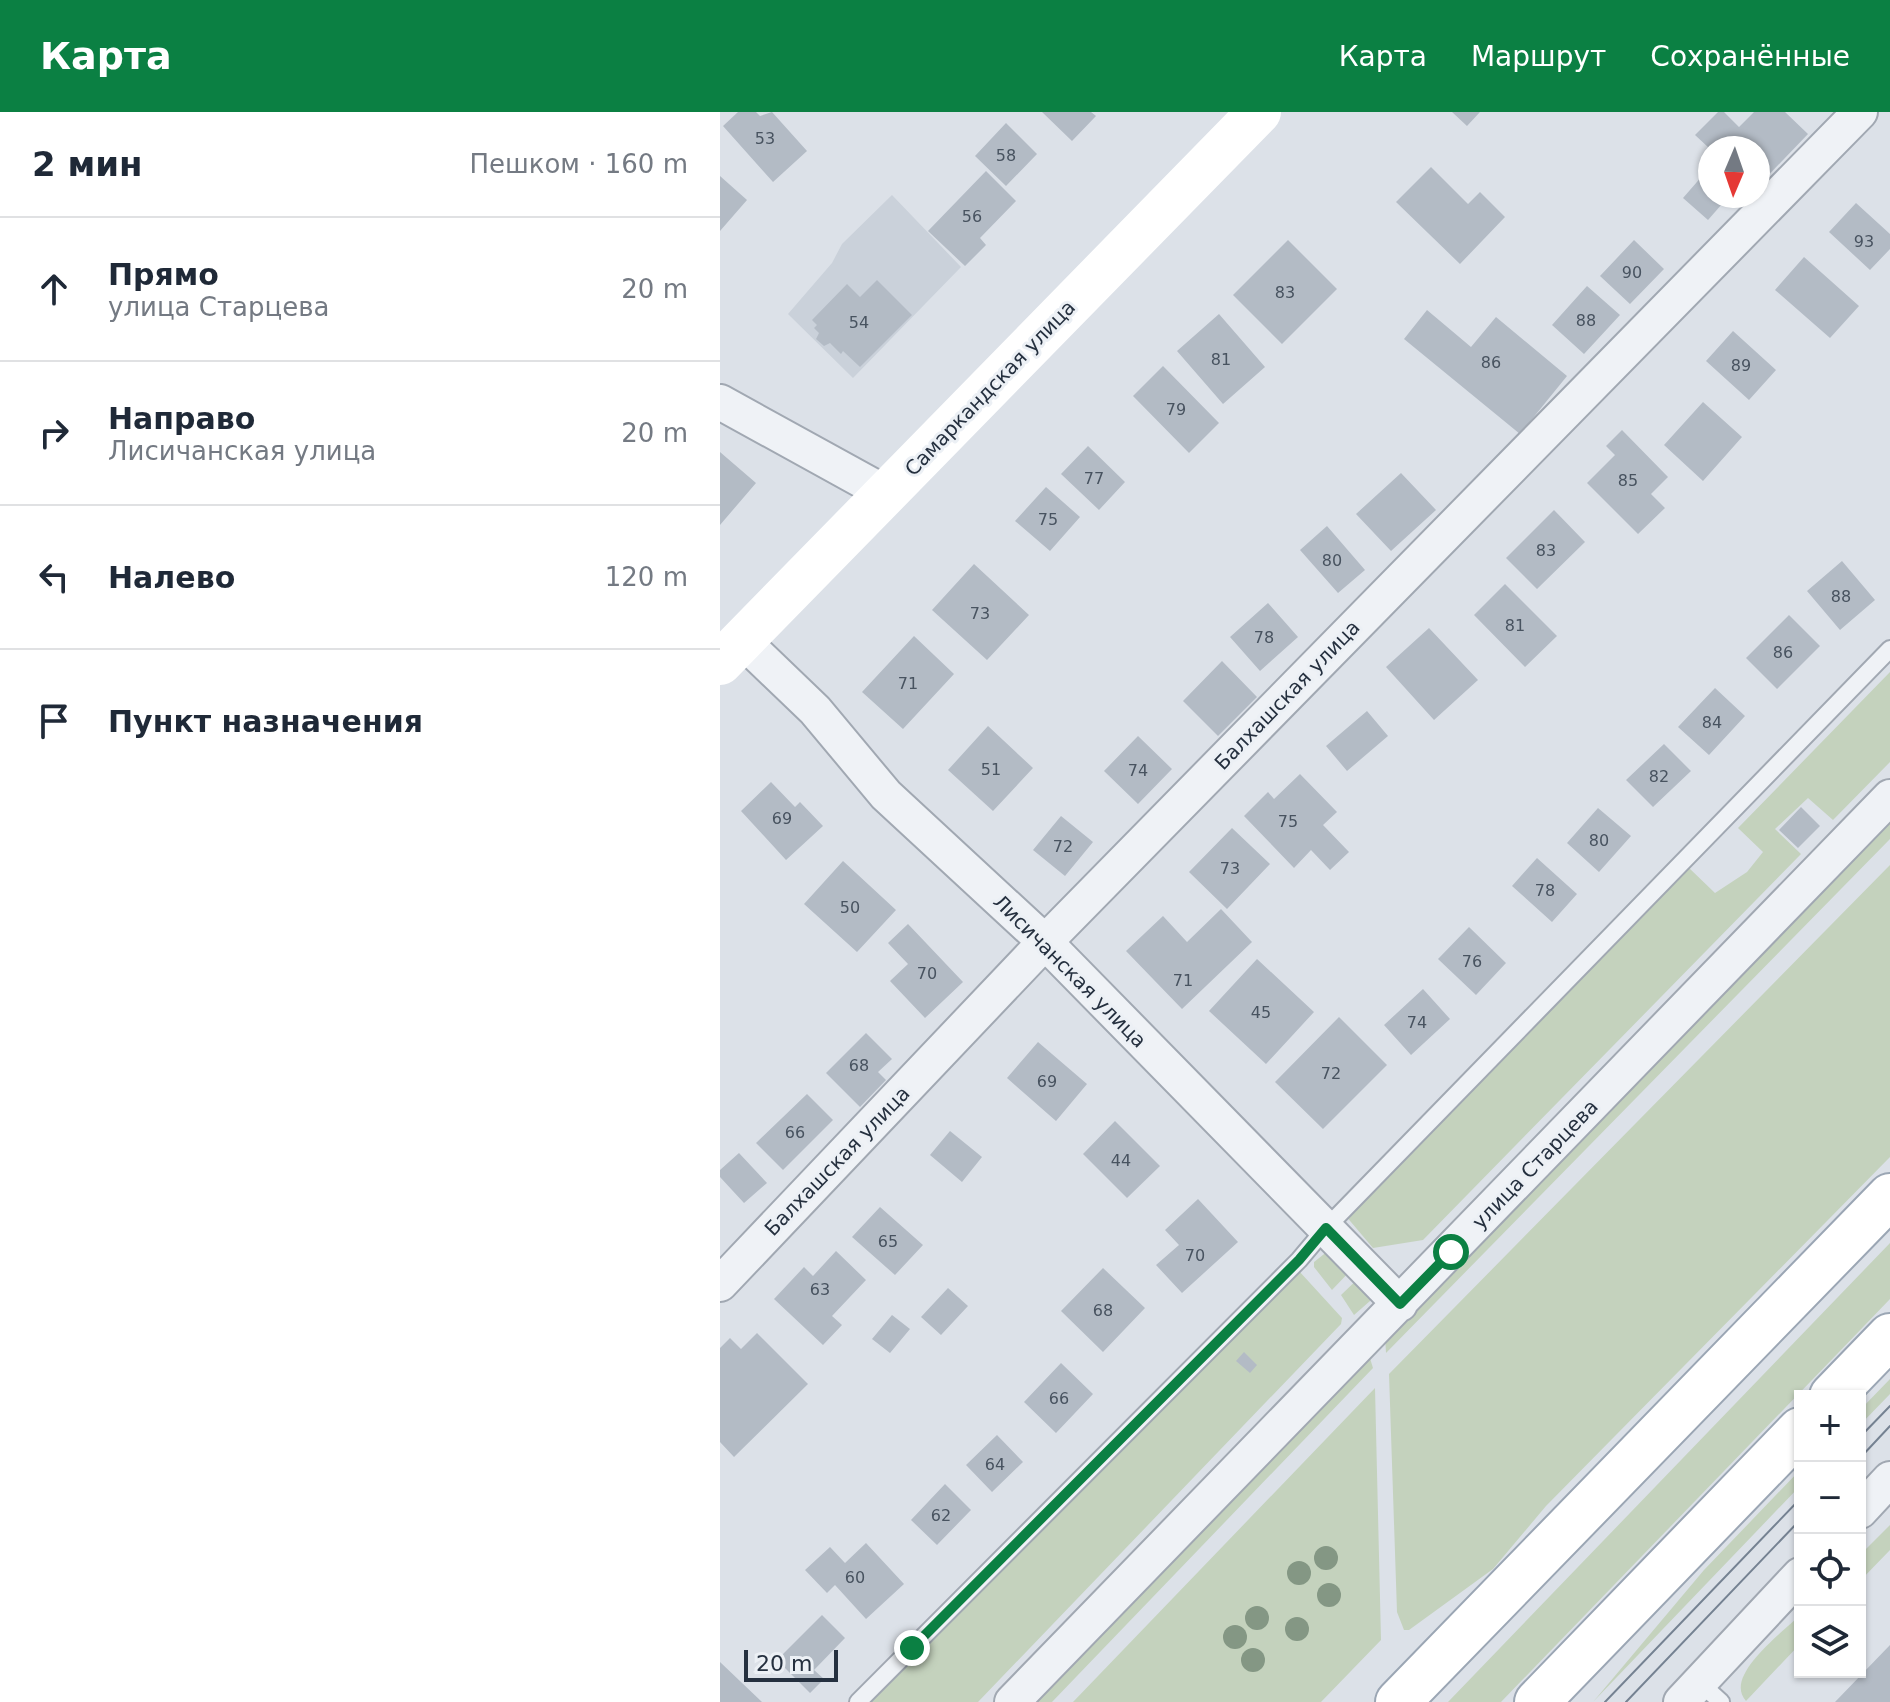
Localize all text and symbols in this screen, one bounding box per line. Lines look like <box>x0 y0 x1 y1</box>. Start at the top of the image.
text: Карта <box>40 34 172 78</box>
text: Карта <box>1339 40 1427 73</box>
text: Маршрут <box>1471 40 1606 73</box>
text: Сохранённые <box>1650 40 1850 73</box>
house number: 53 <box>755 129 775 148</box>
north arrow <box>1698 136 1770 208</box>
text: 2 мин <box>32 144 143 184</box>
house number: 58 <box>996 146 1016 165</box>
text: Пешком · 160 m <box>469 149 688 179</box>
house number: 56 <box>962 207 982 226</box>
house number: 93 <box>1854 232 1874 251</box>
text: Прямо <box>108 257 219 292</box>
house number: 90 <box>1622 263 1642 282</box>
icon: ahead <box>32 267 76 311</box>
text: 20 m <box>621 274 688 304</box>
house number: 83 <box>1275 283 1295 302</box>
text: улица Старцева <box>108 292 329 322</box>
street label: Самаркандская улица <box>900 295 1080 481</box>
house number: 88 <box>1576 311 1596 330</box>
house number: 54 <box>849 313 869 332</box>
house number: 81 <box>1211 350 1231 369</box>
house number: 86 <box>1481 353 1501 372</box>
house number: 89 <box>1731 356 1751 375</box>
house number: 79 <box>1166 400 1186 419</box>
text: Направо <box>108 401 255 436</box>
icon: right <box>32 411 76 455</box>
text: 20 m <box>621 418 688 448</box>
text: Лисичанская улица <box>108 436 376 466</box>
house number: 77 <box>1084 469 1104 488</box>
house number: 85 <box>1618 471 1638 490</box>
house number: 75 <box>1038 510 1058 529</box>
house number: 83 <box>1536 541 1556 560</box>
house number: 80 <box>1322 551 1342 570</box>
icon: left <box>32 555 76 599</box>
text: Налево <box>108 560 235 595</box>
text: 120 m <box>605 562 688 592</box>
house number: 88 <box>1831 587 1851 606</box>
house number: 73 <box>970 604 990 623</box>
street label: Балхашская улица <box>1209 615 1365 775</box>
house number: 81 <box>1505 616 1525 635</box>
house number: 78 <box>1254 628 1274 647</box>
house number: 86 <box>1773 643 1793 662</box>
house number: 71 <box>898 674 918 693</box>
icon: arrive <box>32 699 76 743</box>
text: Пункт назначения <box>108 704 423 739</box>
house number: 84 <box>1702 713 1722 732</box>
house number: 51 <box>981 760 1001 779</box>
house number: 74 <box>1128 761 1148 780</box>
house number: 82 <box>1649 767 1669 786</box>
house number: 69 <box>772 809 792 828</box>
house number: 75 <box>1278 812 1298 831</box>
house number: 80 <box>1589 831 1609 850</box>
house number: 72 <box>1053 837 1073 856</box>
house number: 73 <box>1220 859 1240 878</box>
house number: 78 <box>1535 881 1555 900</box>
street label: Лисичанская улица <box>989 890 1151 1052</box>
house number: 50 <box>840 898 860 917</box>
house number: 76 <box>1462 952 1482 971</box>
house number: 70 <box>917 964 937 983</box>
house number: 71 <box>1173 971 1193 990</box>
house number: 45 <box>1251 1003 1271 1022</box>
house number: 74 <box>1407 1013 1427 1032</box>
house number: 68 <box>849 1056 869 1075</box>
house number: 72 <box>1321 1064 1341 1083</box>
house number: 69 <box>1037 1072 1057 1091</box>
street label: Балхашская улица <box>759 1081 915 1241</box>
street label: улица Старцева <box>1467 1094 1603 1234</box>
house number: 66 <box>785 1123 805 1142</box>
house number: 44 <box>1111 1151 1131 1170</box>
house number: 65 <box>878 1232 898 1251</box>
route start <box>1433 1234 1469 1270</box>
house number: 70 <box>1185 1246 1205 1265</box>
house number: 63 <box>810 1280 830 1299</box>
house number: 68 <box>1093 1301 1113 1320</box>
house number: 66 <box>1049 1389 1069 1408</box>
map controls <box>1794 1390 1866 1678</box>
button: + <box>1794 1390 1866 1462</box>
house number: 64 <box>985 1455 1005 1474</box>
button: − <box>1794 1462 1866 1534</box>
house number: 62 <box>931 1506 951 1525</box>
button: locate <box>1794 1534 1866 1606</box>
house number: 60 <box>845 1568 865 1587</box>
button: layers <box>1794 1606 1866 1678</box>
route end <box>894 1630 930 1666</box>
scale bar <box>744 1646 838 1682</box>
text: 20 m <box>756 1651 812 1676</box>

